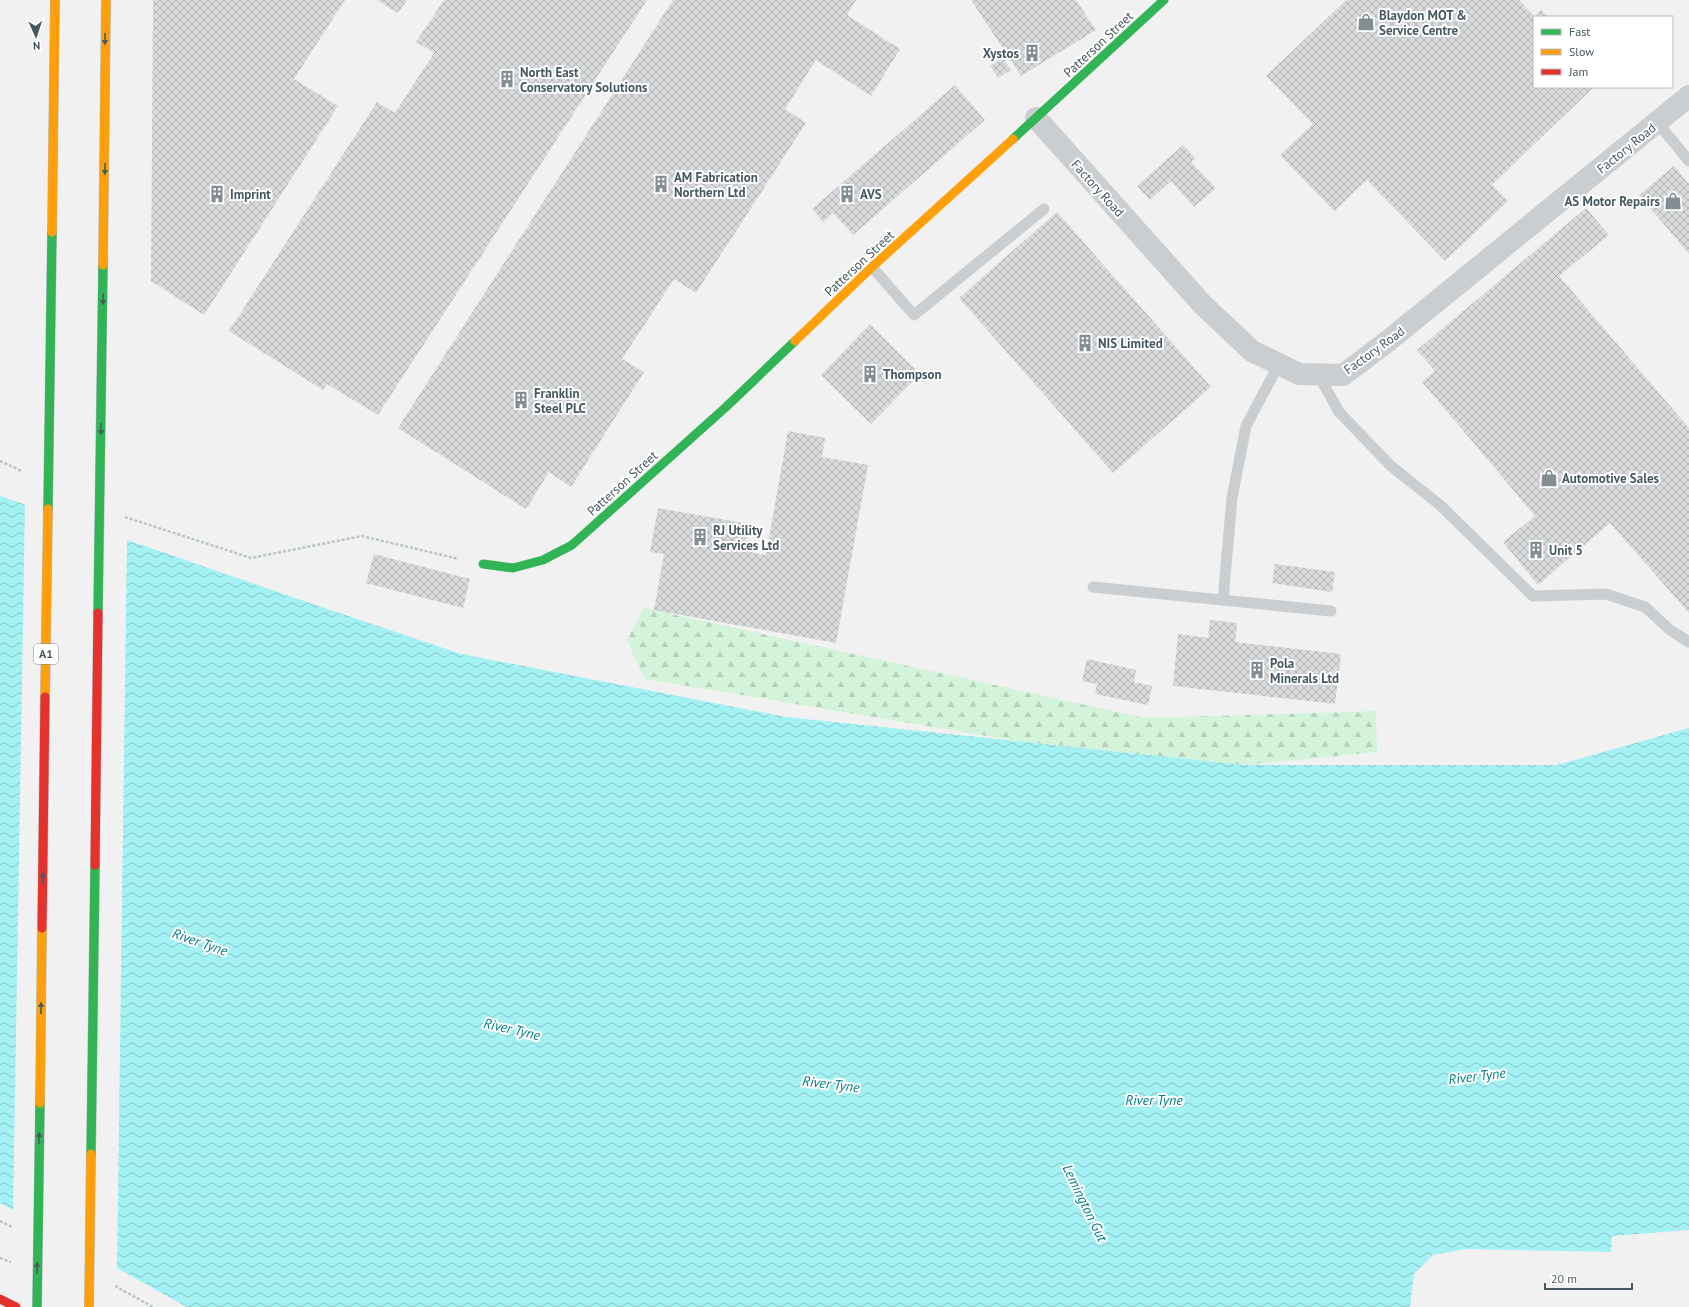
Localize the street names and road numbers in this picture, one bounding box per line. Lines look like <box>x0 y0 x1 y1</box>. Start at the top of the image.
street label: Patterson Street <box>1060 7 1137 81</box>
street label: Factory Road <box>1593 119 1659 177</box>
street label: Factory Road <box>1067 156 1128 221</box>
street label: Patterson Street <box>821 226 898 300</box>
street label: Factory Road <box>1340 323 1408 378</box>
street label: Patterson Street <box>584 447 662 520</box>
road number: A1 <box>34 644 58 664</box>

